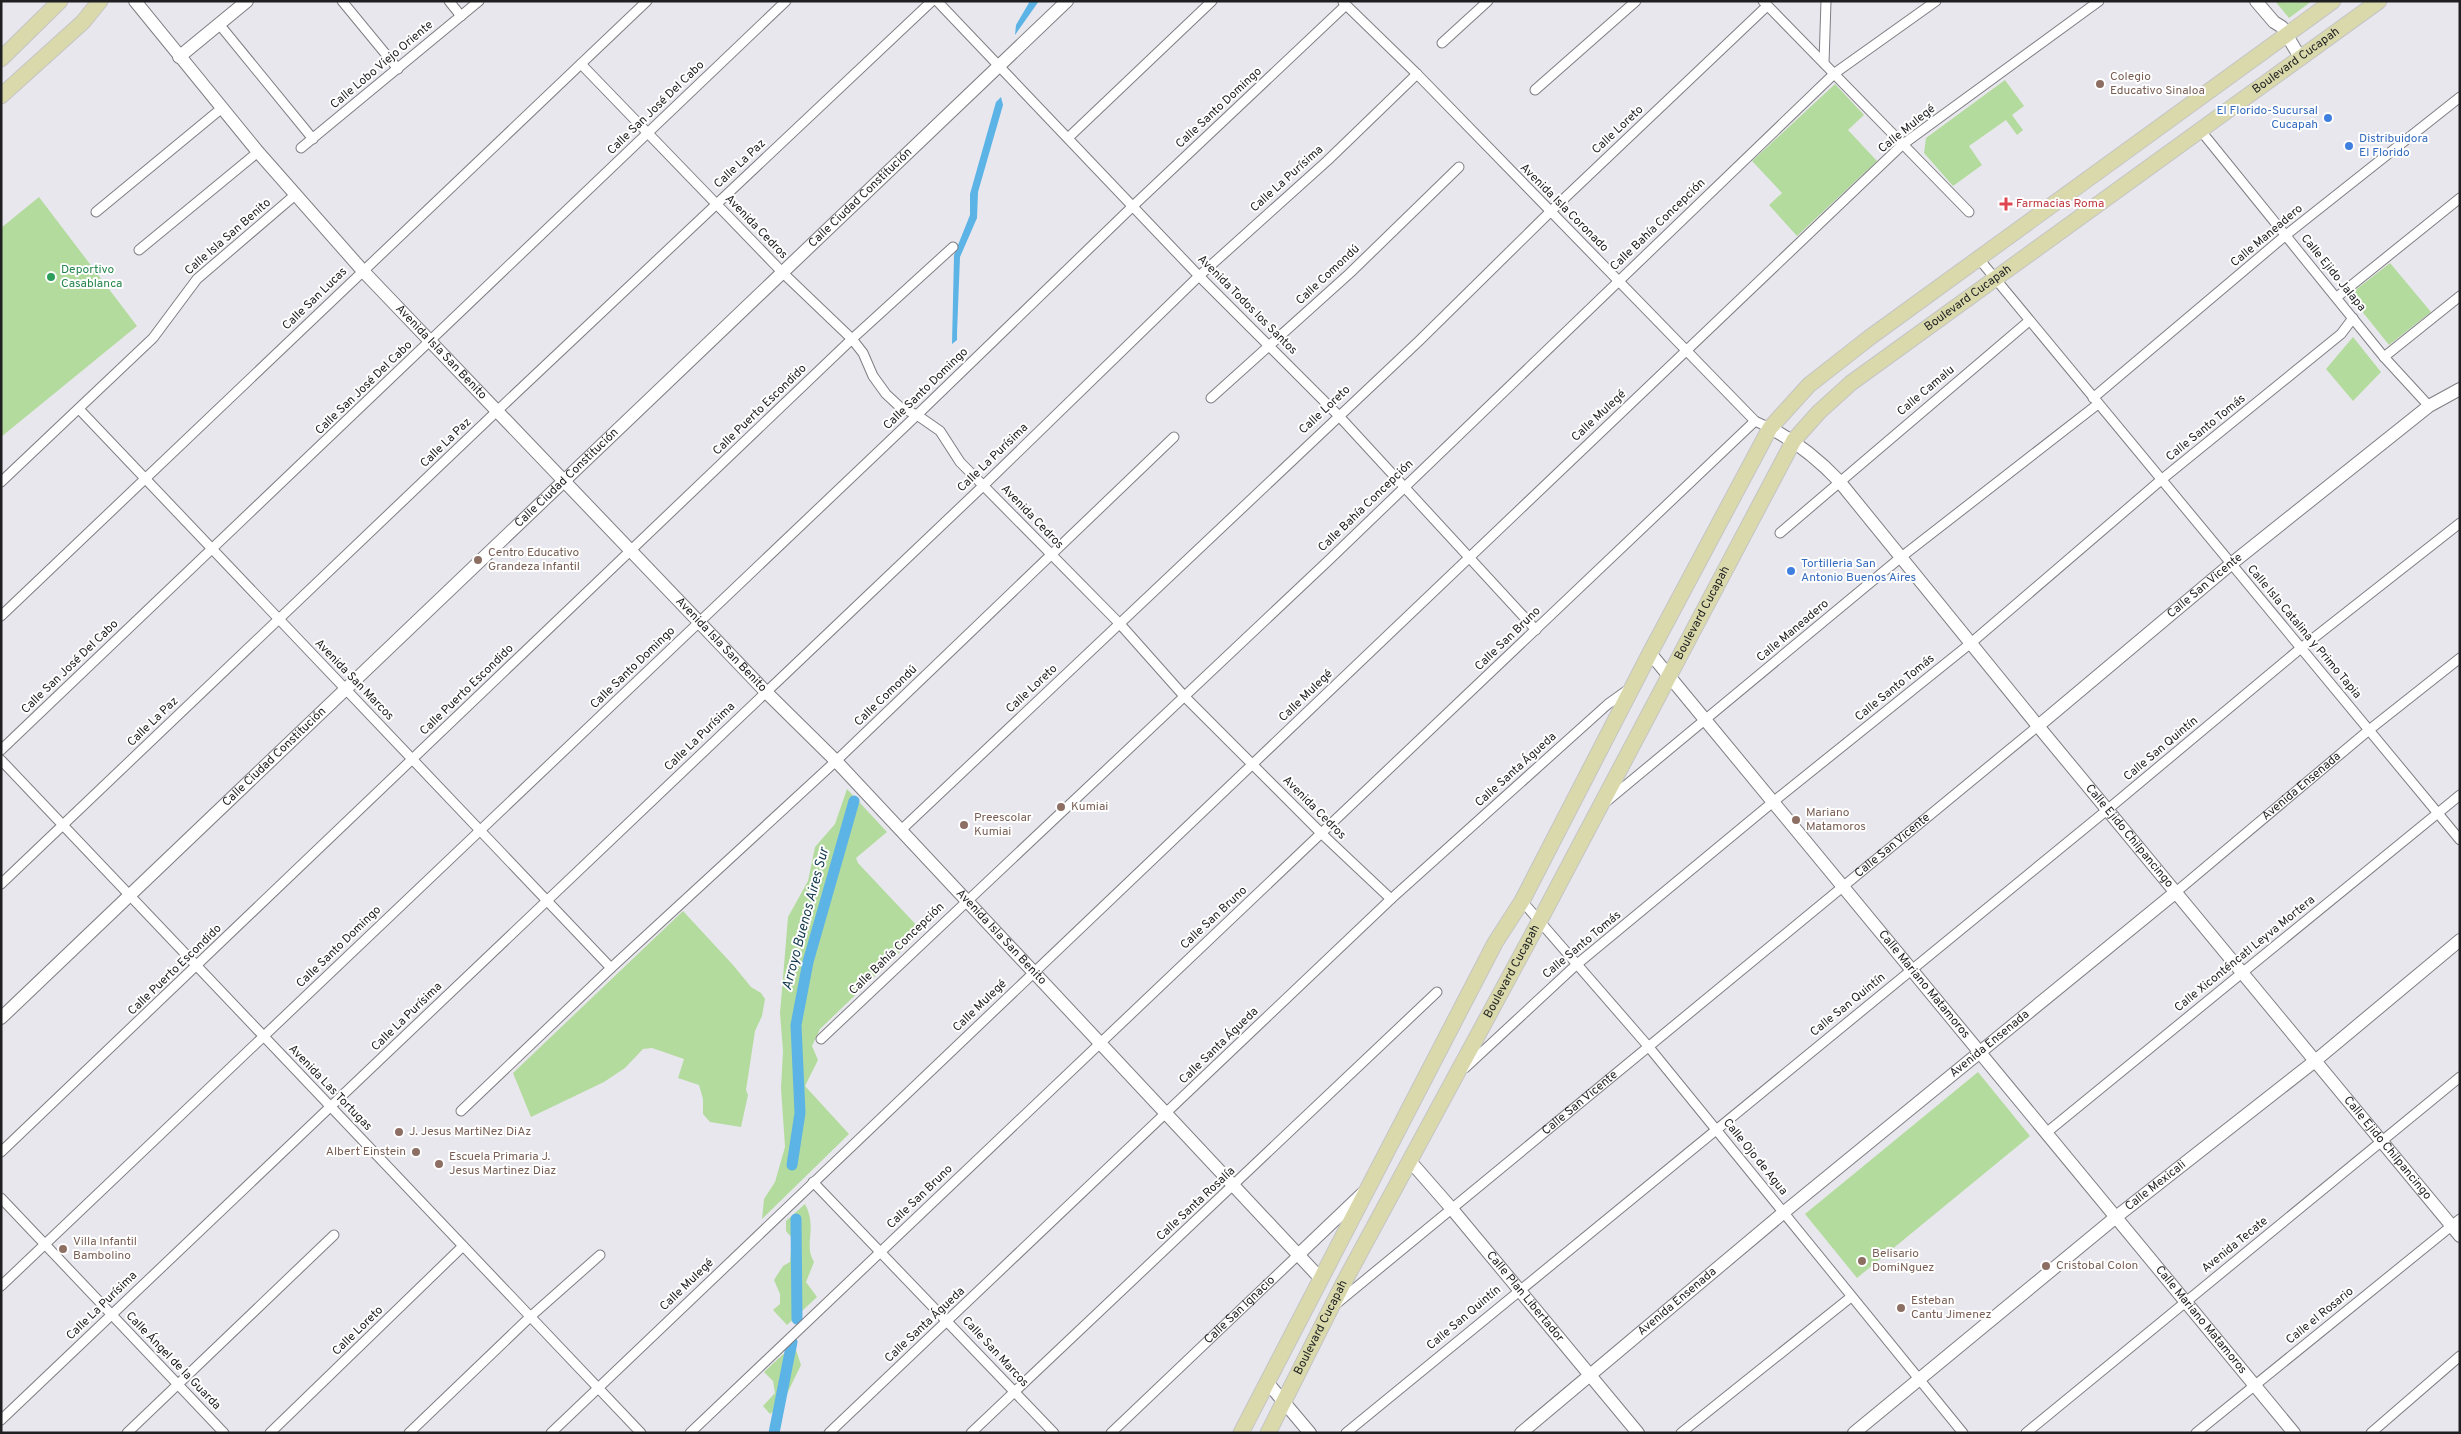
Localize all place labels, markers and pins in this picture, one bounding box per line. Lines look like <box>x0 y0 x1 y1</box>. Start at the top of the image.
place label: Colegio Educativo Sinaloa <box>2110 69 2205 99</box>
marker: Colegio Educativo Sinaloa <box>2094 78 2106 90</box>
place label: El Florido-Sucursal Cucapah <box>2216 103 2318 133</box>
marker: El Florido-Sucursal Cucapah <box>2322 112 2334 124</box>
place label: Distribuidora El Florido <box>2359 131 2428 161</box>
marker: Distribuidora El Florido <box>2343 140 2355 152</box>
place label: Farmacias Roma <box>2016 196 2104 212</box>
marker: Farmacias Roma <box>2000 198 2012 210</box>
place label: Deportivo Casablanca <box>61 262 122 292</box>
marker: Deportivo Casablanca <box>45 271 57 283</box>
place label: Centro Educativo Grandeza Infantil <box>488 545 580 575</box>
marker: Centro Educativo Grandeza Infantil <box>472 554 484 566</box>
place label: Tortilleria San Antonio Buenos Aires <box>1801 556 1916 586</box>
marker: Tortilleria San Antonio Buenos Aires <box>1785 565 1797 577</box>
place label: Kumiai <box>1071 799 1108 815</box>
marker: Kumiai <box>1055 801 1067 813</box>
place label: Mariano Matamoros <box>1806 805 1866 835</box>
place label: Preescolar Kumiai <box>974 810 1032 840</box>
marker: Mariano Matamoros <box>1790 814 1802 826</box>
marker: Preescolar Kumiai <box>958 819 970 831</box>
place label: J. Jesus MartiNez DiAz <box>409 1124 531 1140</box>
marker: J. Jesus MartiNez DiAz <box>393 1126 405 1138</box>
place label: Albert Einstein <box>326 1144 406 1160</box>
marker: Albert Einstein <box>410 1146 422 1158</box>
place label: Escuela Primaria J. Jesus Martinez Diaz <box>449 1149 556 1179</box>
marker: Escuela Primaria J. Jesus Martinez Diaz <box>433 1158 445 1170</box>
place label: Villa Infantil Bambolino <box>73 1234 137 1264</box>
marker: Villa Infantil Bambolino <box>57 1243 69 1255</box>
place label: Belisario DomiNguez <box>1872 1246 1934 1276</box>
marker: Belisario DomiNguez <box>1856 1255 1868 1267</box>
place label: Cristobal Colon <box>2056 1258 2138 1274</box>
marker: Cristobal Colon <box>2040 1260 2052 1272</box>
place label: Esteban Cantu Jimenez <box>1911 1293 1991 1323</box>
marker: Esteban Cantu Jimenez <box>1895 1302 1907 1314</box>

